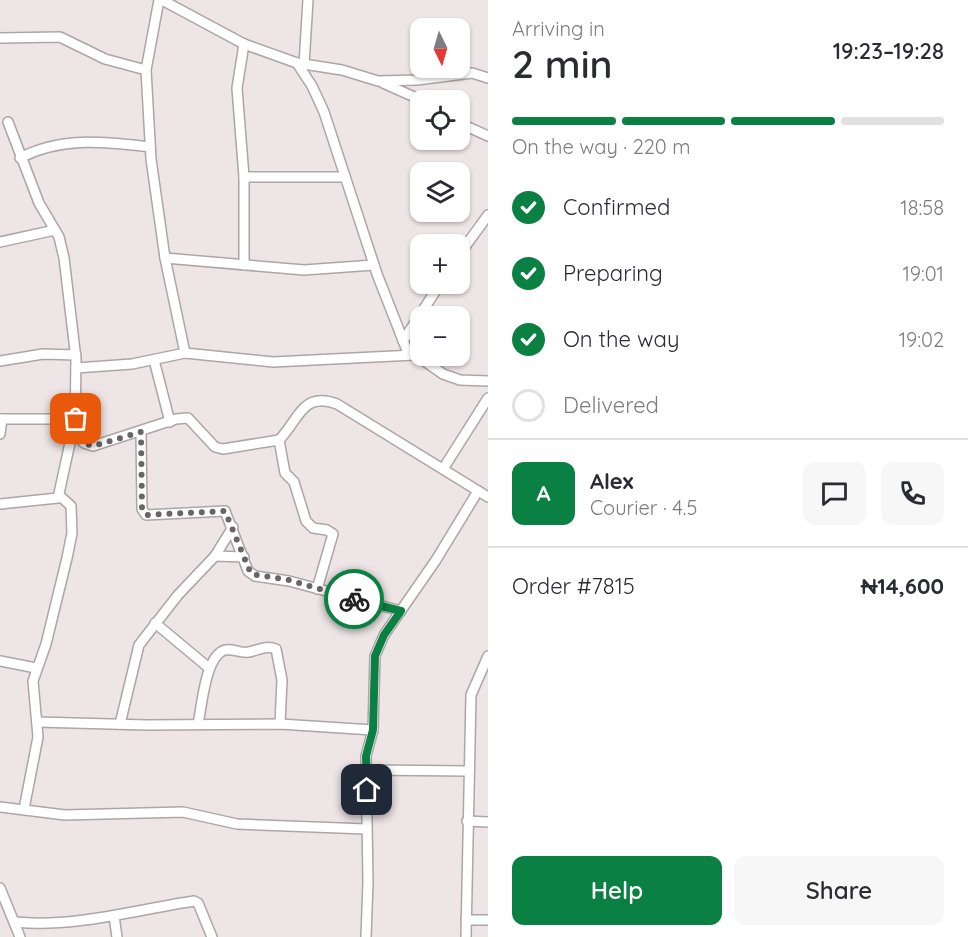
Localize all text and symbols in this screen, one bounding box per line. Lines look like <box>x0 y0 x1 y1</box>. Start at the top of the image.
text: Arriving in <box>512 16 605 41</box>
north arrow <box>410 18 470 78</box>
map controls <box>410 18 470 366</box>
text: 19:23–19:28 <box>833 37 944 65</box>
text: 2 min <box>512 39 613 88</box>
button: locate <box>410 90 470 150</box>
text: On the way · 220 m <box>512 134 690 159</box>
button: layers <box>410 162 470 222</box>
icon: check <box>512 191 545 224</box>
text: Confirmed <box>563 193 670 221</box>
text: 18:58 <box>900 195 944 220</box>
button: + <box>410 234 470 294</box>
icon: check <box>512 257 545 290</box>
text: Preparing <box>563 259 663 287</box>
text: 19:01 <box>902 261 944 286</box>
button: − <box>410 306 470 366</box>
icon: check <box>512 323 545 356</box>
text: On the way <box>563 325 679 353</box>
text: 19:02 <box>899 327 944 352</box>
text: Delivered <box>563 391 659 419</box>
pin <box>50 393 101 444</box>
icon: bag <box>59 402 92 435</box>
button: chat <box>803 462 866 525</box>
button: phone <box>881 462 944 525</box>
text: Alex <box>590 467 633 495</box>
text: A <box>536 479 551 507</box>
text: Courier · 4.5 <box>590 495 697 520</box>
courier <box>324 569 384 629</box>
text: Order #7815 <box>512 572 635 600</box>
text: ₦14,600 <box>861 572 944 600</box>
icon: bike <box>338 583 371 616</box>
pin <box>341 764 392 815</box>
icon: home <box>350 773 383 806</box>
button: Help <box>512 856 722 925</box>
button: Share <box>734 856 944 925</box>

